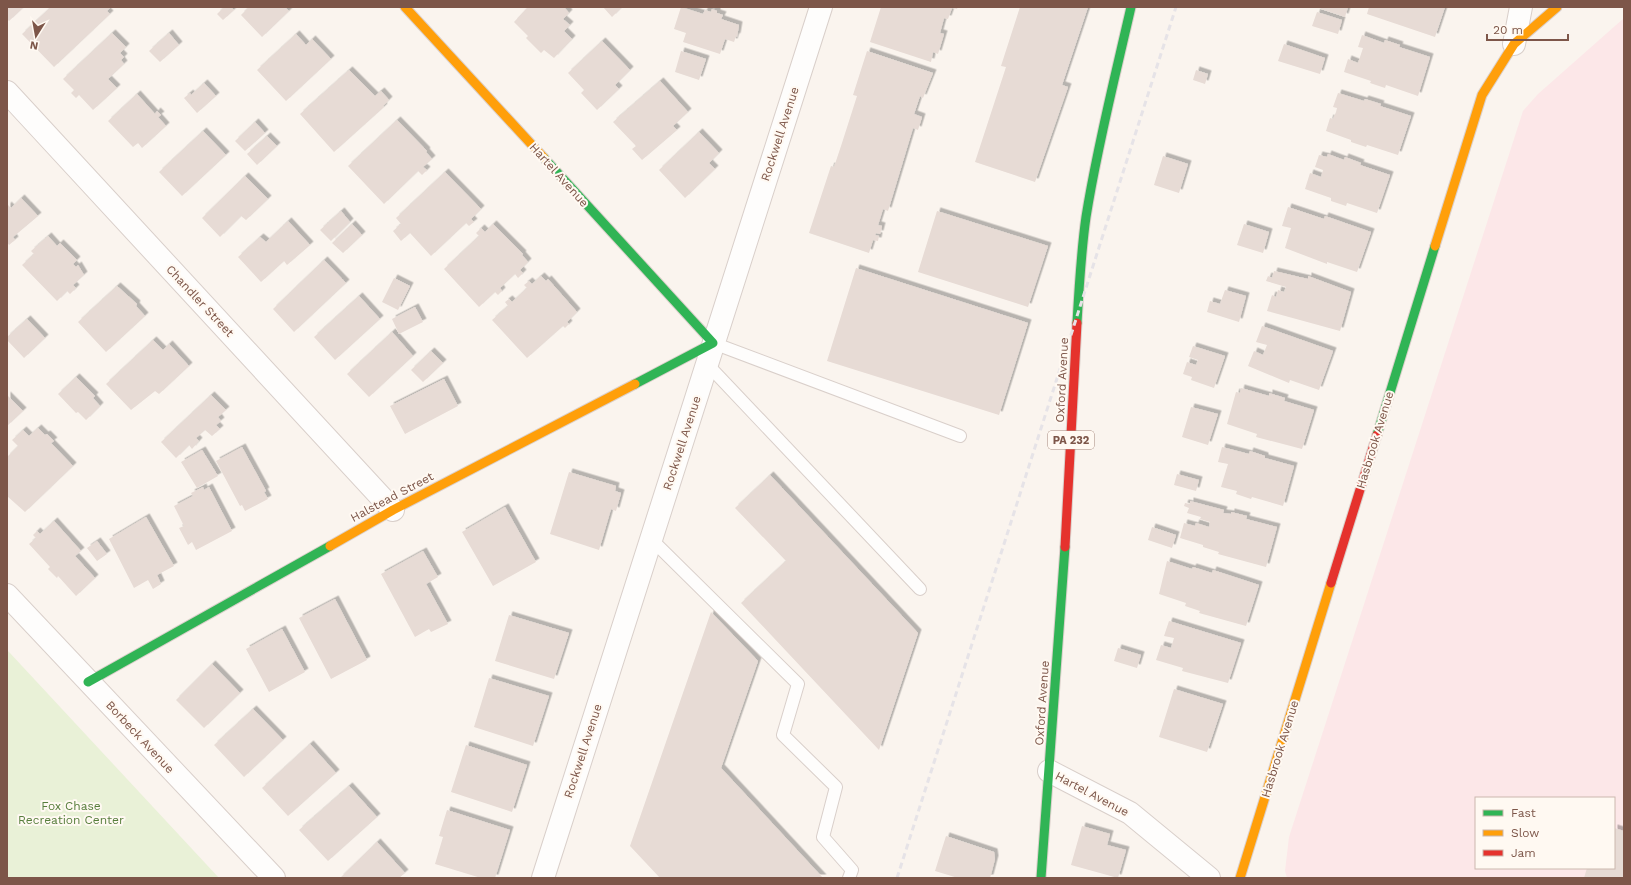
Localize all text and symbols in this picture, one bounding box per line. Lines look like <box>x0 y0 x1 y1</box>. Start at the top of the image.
north arrow <box>16 16 56 56</box>
scale bar <box>1487 16 1568 42</box>
text: 20 m <box>1493 23 1523 37</box>
text: N <box>29 38 39 52</box>
street label: Rockwell Avenue <box>758 85 802 183</box>
street label: Hartel Avenue <box>527 140 591 210</box>
street label: Chandler Street <box>163 262 237 340</box>
street label: Oxford Avenue <box>1053 337 1071 423</box>
street label: Hasbrook Avenue <box>1354 390 1396 490</box>
street label: Rockwell Avenue <box>660 394 704 492</box>
road number: PA 232 <box>1048 431 1094 449</box>
street label: Halstead Street <box>348 469 436 525</box>
street label: Oxford Avenue <box>1032 660 1052 746</box>
street label: Borbeck Avenue <box>103 698 177 776</box>
street label: Hasbrook Avenue <box>1259 699 1301 799</box>
street label: Rockwell Avenue <box>561 702 605 800</box>
street label: Hartel Avenue <box>1053 769 1131 819</box>
legend <box>1475 797 1615 869</box>
park label: Fox Chase Recreation Center <box>18 799 124 827</box>
text: Fast <box>1511 806 1536 820</box>
text: Slow <box>1511 826 1539 840</box>
text: Jam <box>1511 846 1536 860</box>

